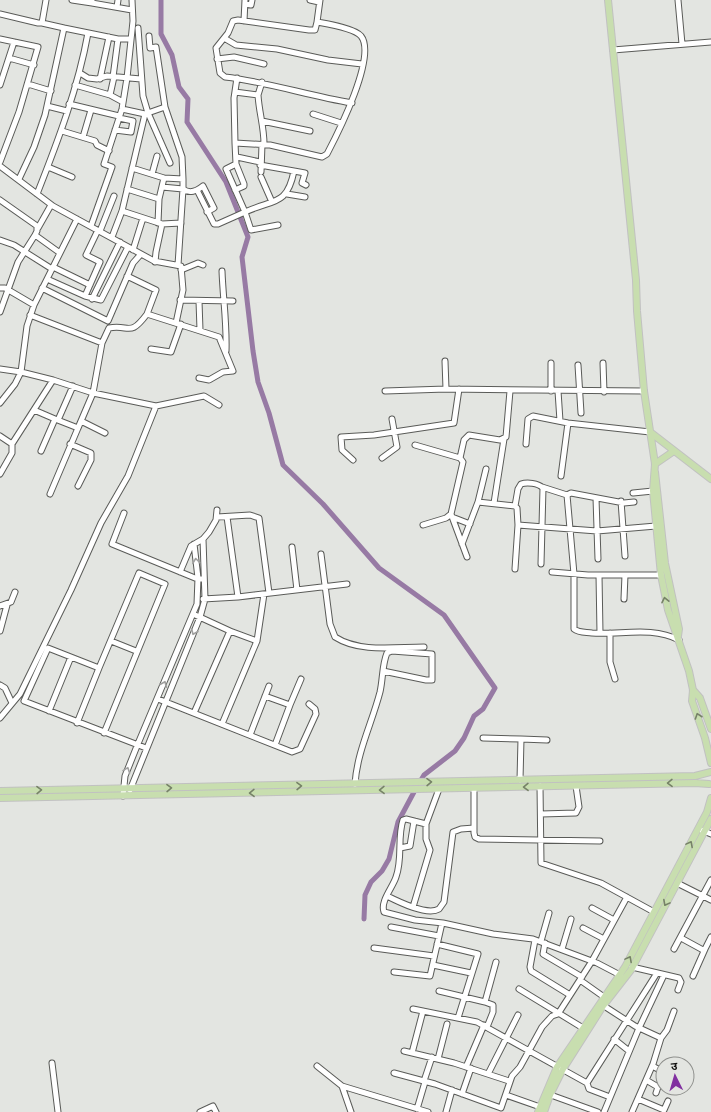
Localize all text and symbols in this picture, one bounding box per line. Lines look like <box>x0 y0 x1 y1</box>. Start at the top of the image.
one-way arrow <box>192 558 201 564</box>
one-way arrow <box>662 597 670 603</box>
one-way arrow <box>190 629 198 636</box>
one-way arrow <box>159 681 167 689</box>
one-way arrow <box>694 713 702 720</box>
one-way arrow <box>123 767 131 774</box>
one-way arrow <box>426 778 432 786</box>
one-way arrow <box>667 779 673 788</box>
one-way arrow <box>296 781 302 790</box>
one-way arrow <box>523 782 529 791</box>
one-way arrow <box>166 784 172 792</box>
one-way arrow <box>36 786 42 794</box>
one-way arrow <box>379 786 385 795</box>
one-way arrow <box>249 789 255 797</box>
one-way arrow <box>686 841 693 848</box>
one-way arrow <box>664 899 671 906</box>
one-way arrow <box>625 956 632 963</box>
north arrow <box>655 1056 695 1096</box>
text: उ <box>670 1059 679 1073</box>

